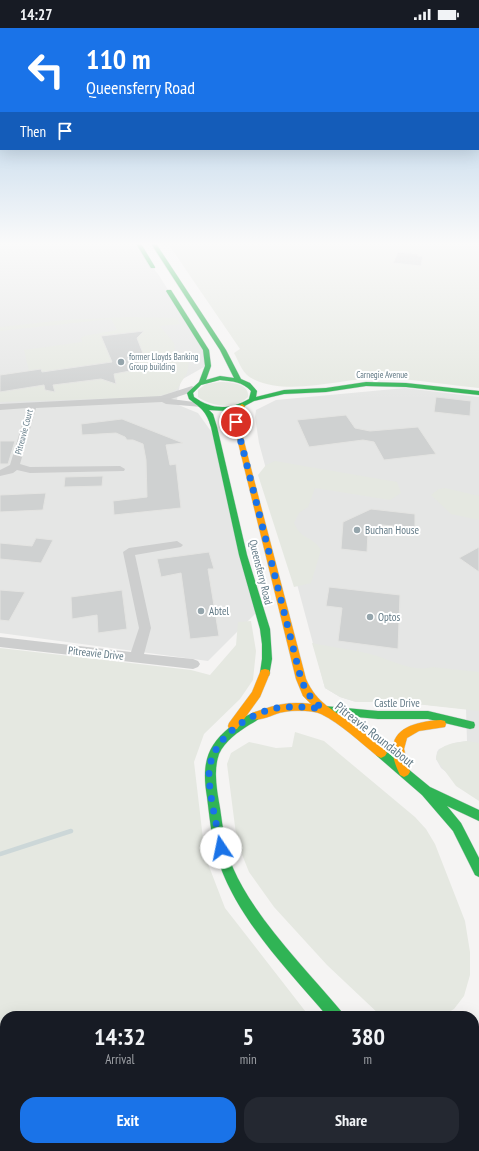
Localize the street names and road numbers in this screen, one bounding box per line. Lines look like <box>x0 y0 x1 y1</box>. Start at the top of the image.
street label: Carnegie Avenue <box>356 369 408 380</box>
street label: Pitreavie Court <box>12 408 35 456</box>
street label: Queensferry Road <box>246 538 276 606</box>
street label: Pitreavie Drive <box>67 643 125 663</box>
street label: Castle Drive <box>374 696 420 710</box>
street label: Pitreavie Roundabout <box>331 698 418 771</box>

